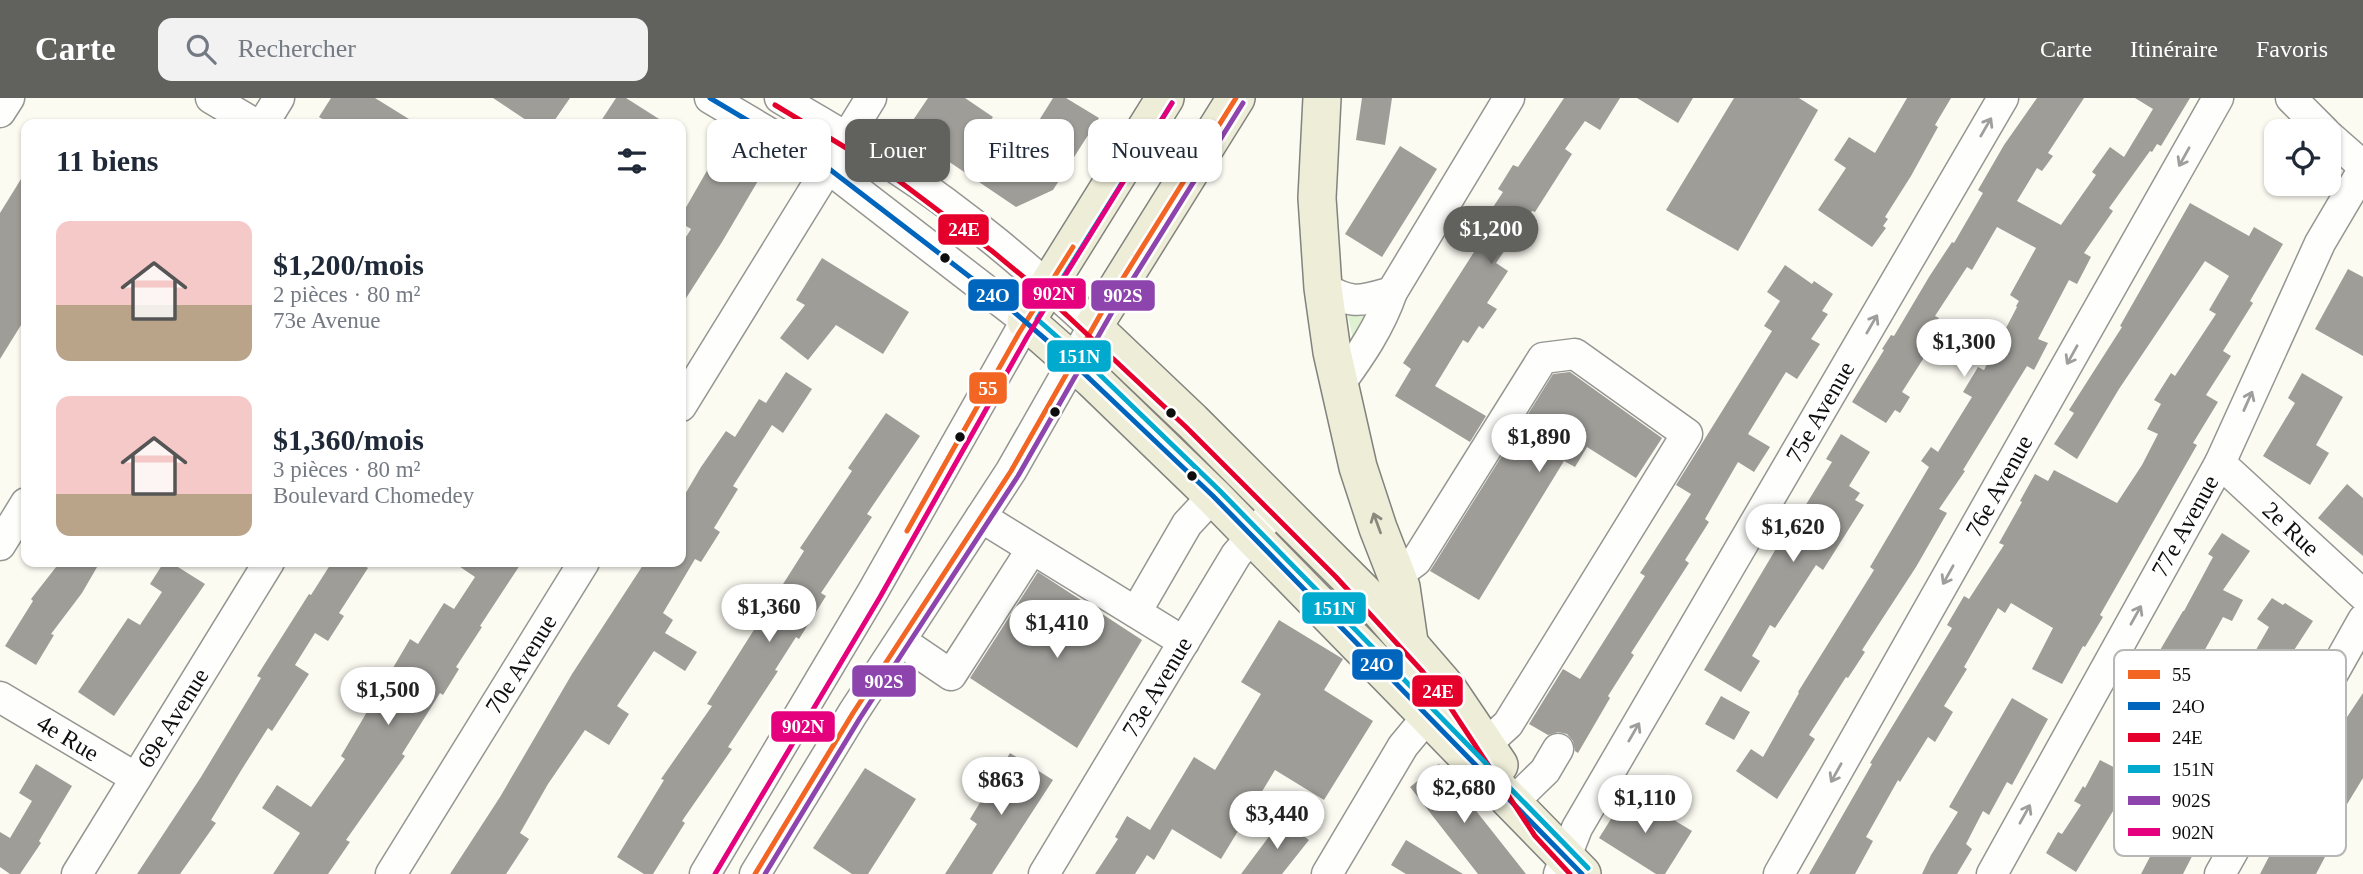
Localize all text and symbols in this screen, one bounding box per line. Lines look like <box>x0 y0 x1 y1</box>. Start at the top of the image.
search box <box>158 18 648 81</box>
icon: search <box>182 30 220 68</box>
text: Carte <box>35 31 116 67</box>
text: Rechercher <box>238 34 356 63</box>
text: Carte <box>2040 36 2092 62</box>
text: Itinéraire <box>2130 36 2218 62</box>
text: Favoris <box>2256 36 2328 62</box>
one-way arrow <box>1979 118 1993 138</box>
chip: Acheter <box>707 119 831 182</box>
chip: Louer <box>845 119 950 182</box>
chip: Filtres <box>964 119 1074 182</box>
chip: Nouveau <box>1088 119 1222 182</box>
map controls <box>2264 119 2341 196</box>
button: locate <box>2264 119 2341 196</box>
icon: filters <box>613 142 651 180</box>
text: 11 biens <box>56 144 159 177</box>
one-way arrow <box>2177 147 2191 167</box>
pin: $1,200 <box>1434 206 1548 266</box>
line badge: 24E <box>937 213 990 246</box>
text: $1,200 <box>1459 216 1523 241</box>
text: 24E <box>948 219 980 240</box>
text: $1,200/mois <box>273 248 424 281</box>
icon: home <box>112 249 196 333</box>
unlabelled marker <box>938 251 952 265</box>
line badge: 902N <box>1021 277 1087 310</box>
line badge: 24O <box>967 278 1020 312</box>
line badge: 902S <box>1090 279 1156 312</box>
text: 2 pièces · 80 m² <box>273 282 420 307</box>
text: 902N <box>1033 283 1075 304</box>
text: 24O <box>976 285 1010 306</box>
text: 902S <box>1103 285 1143 306</box>
text: 73e Avenue <box>273 308 381 333</box>
one-way arrow <box>1865 314 1879 334</box>
pin: $1,300 <box>1907 320 2021 379</box>
text: $1,300 <box>1932 329 1996 354</box>
line badge: 151N <box>1046 339 1112 373</box>
one-way arrow <box>2065 345 2079 365</box>
text: 151N <box>1058 346 1100 367</box>
street label: 75e Avenue <box>1781 357 1859 467</box>
line badge: 55 <box>968 371 1008 405</box>
text: 55 <box>979 378 998 399</box>
one-way arrow <box>2242 391 2255 412</box>
unlabelled marker <box>1048 405 1062 419</box>
unlabelled marker <box>1164 406 1178 420</box>
pin: $1,890 <box>1482 414 1596 474</box>
text: $1,360/mois <box>273 423 424 456</box>
icon: home <box>112 424 196 508</box>
text: $1,890 <box>1507 424 1571 449</box>
unlabelled marker <box>953 430 967 444</box>
street label: 76e Avenue <box>1960 431 2038 541</box>
text: 3 pièces · 80 m² <box>273 457 420 482</box>
unlabelled marker <box>1185 469 1199 483</box>
street label: 77e Avenue <box>2146 471 2224 581</box>
text: Boulevard Chomedey <box>273 483 474 508</box>
street label: 2e Rue <box>2258 497 2324 561</box>
pin: $1,620 <box>1736 504 1850 564</box>
one-way arrow <box>1370 513 1382 535</box>
text: $1,620 <box>1761 514 1825 539</box>
one-way arrow <box>1941 564 1954 585</box>
pin: $1,360 <box>712 584 826 644</box>
line badge: 151N <box>1301 591 1367 625</box>
text: $1,360 <box>737 594 801 619</box>
text: 151N <box>1313 598 1355 619</box>
pin: $1,410 <box>1000 601 1114 660</box>
one-way arrow <box>2129 606 2143 626</box>
street label: 70e Avenue <box>480 610 562 718</box>
text: $1,410 <box>1025 610 1089 635</box>
street label: 73e Avenue <box>1117 632 1197 742</box>
line badge: 24O <box>1351 648 1404 681</box>
legend <box>2114 650 2346 856</box>
text: 24O <box>1360 654 1394 675</box>
street label: 69e Avenue <box>132 664 214 772</box>
line badge: 902S <box>851 664 917 698</box>
text: 55 <box>2172 664 2191 685</box>
pin: $1,500 <box>331 668 445 727</box>
text: 902S <box>864 671 904 692</box>
line badge: 24E <box>1411 674 1464 708</box>
text: $1,500 <box>356 677 420 702</box>
text: 24E <box>1422 681 1454 702</box>
text: 24O <box>2172 696 2205 717</box>
street label: 4e Rue <box>32 710 104 766</box>
line badge: 902N <box>770 710 836 743</box>
text: 902N <box>782 716 824 737</box>
one-way arrow <box>1627 723 1641 743</box>
text: 24E <box>2172 727 2203 748</box>
pin: $863 <box>960 758 1042 817</box>
text: 151N <box>2172 759 2215 780</box>
one-way arrow <box>1829 762 1842 783</box>
pin: $2,680 <box>1407 766 1521 825</box>
text: $863 <box>978 767 1024 792</box>
text: $2,680 <box>1432 775 1496 800</box>
pin: $1,110 <box>1588 776 1702 835</box>
text: $1,110 <box>1614 785 1676 810</box>
text: 902S <box>2172 790 2211 811</box>
pin: $3,440 <box>1220 792 1334 851</box>
text: $3,440 <box>1245 801 1309 826</box>
one-way arrow <box>2018 805 2032 825</box>
text: 902N <box>2172 822 2215 843</box>

